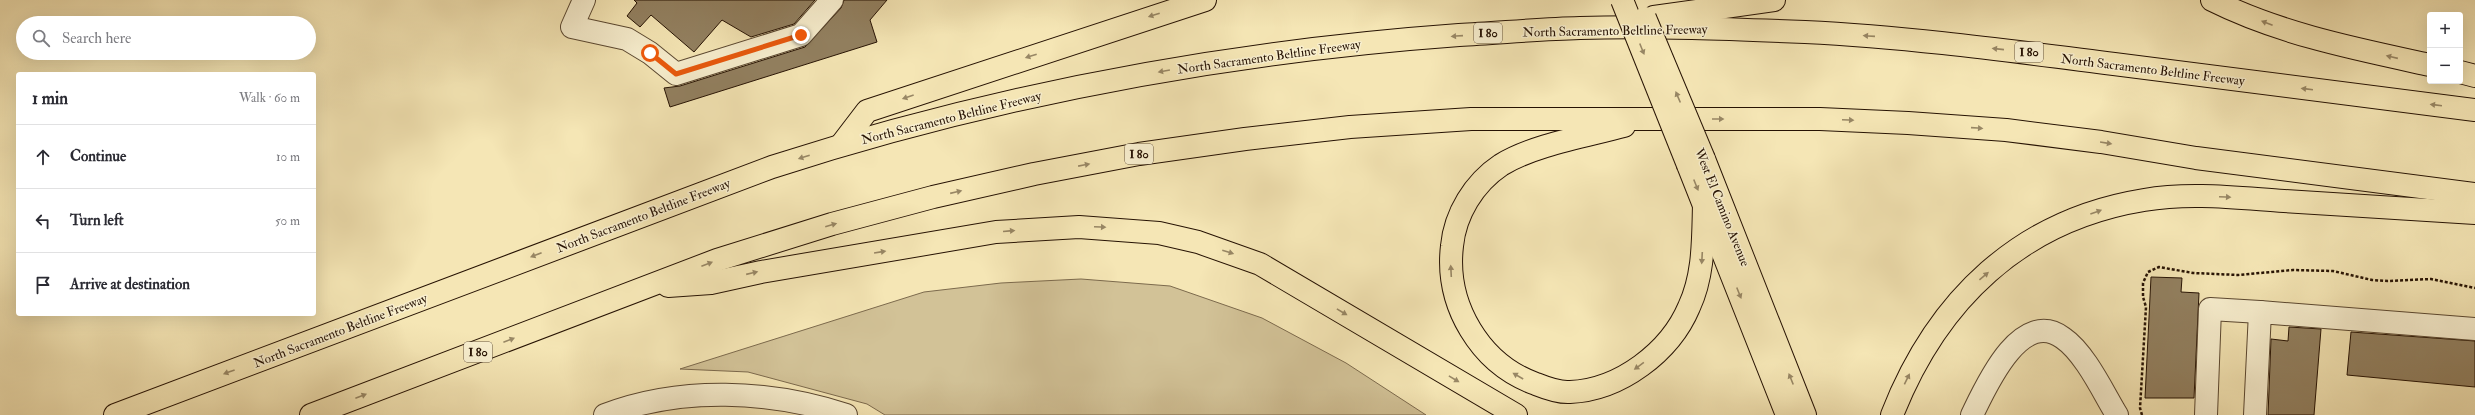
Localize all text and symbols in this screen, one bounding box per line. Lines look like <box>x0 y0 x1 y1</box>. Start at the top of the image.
map controls <box>2427 12 2463 84</box>
button: + <box>2427 12 2463 48</box>
one-way arrow <box>1148 13 1160 19</box>
search box <box>16 16 316 60</box>
one-way arrow <box>2260 19 2272 25</box>
street label: North Sacramento Beltline Freeway <box>1522 21 1708 42</box>
road number: I 80 <box>1474 23 1502 43</box>
route end <box>792 26 810 44</box>
icon: search <box>30 27 52 49</box>
text: Search here <box>62 29 131 48</box>
one-way arrow <box>1451 32 1463 39</box>
one-way arrow <box>1863 33 1875 40</box>
street label: North Sacramento Beltline Freeway <box>1176 36 1362 79</box>
road number: I 80 <box>2015 42 2043 62</box>
route start <box>641 44 659 62</box>
one-way arrow <box>1639 44 1645 56</box>
one-way arrow <box>1992 46 2004 52</box>
button: − <box>2427 48 2463 84</box>
street label: North Sacramento Beltline Freeway <box>2060 51 2246 90</box>
one-way arrow <box>1025 53 1037 59</box>
one-way arrow <box>2386 53 2398 59</box>
one-way arrow <box>1157 68 1170 74</box>
one-way arrow <box>2301 86 2313 92</box>
text: 1 min <box>32 88 68 109</box>
street label: North Sacramento Beltline Freeway <box>860 88 1043 149</box>
text: Walk · 60 m <box>239 90 300 106</box>
one-way arrow <box>1675 90 1681 102</box>
one-way arrow <box>901 95 913 101</box>
one-way arrow <box>2430 102 2442 108</box>
one-way arrow <box>1712 116 1725 122</box>
one-way arrow <box>1842 117 1854 124</box>
one-way arrow <box>1971 125 1983 132</box>
one-way arrow <box>2100 140 2113 146</box>
road number: I 80 <box>1125 144 1153 164</box>
street label: West El Camino Avenue <box>1691 145 1753 269</box>
icon: ahead <box>32 146 54 168</box>
text: Continue <box>70 147 126 166</box>
text: 10 m <box>276 149 300 165</box>
one-way arrow <box>797 154 809 160</box>
one-way arrow <box>1077 161 1090 167</box>
street label: North Sacramento Beltline Freeway <box>554 175 733 257</box>
one-way arrow <box>1694 179 1700 191</box>
one-way arrow <box>950 188 963 194</box>
one-way arrow <box>2219 194 2231 201</box>
one-way arrow <box>2091 209 2103 215</box>
icon: left <box>32 210 54 232</box>
text: Turn left <box>70 211 124 230</box>
text: 50 m <box>275 213 300 229</box>
one-way arrow <box>825 222 837 228</box>
one-way arrow <box>1094 224 1106 231</box>
one-way arrow <box>1003 228 1015 234</box>
one-way arrow <box>874 248 886 254</box>
one-way arrow <box>1222 249 1234 255</box>
one-way arrow <box>529 252 541 258</box>
one-way arrow <box>1699 252 1705 265</box>
one-way arrow <box>701 261 712 267</box>
one-way arrow <box>1448 265 1455 277</box>
one-way arrow <box>746 270 758 276</box>
one-way arrow <box>1979 271 1990 280</box>
icon: arrive <box>32 274 54 296</box>
text: Arrive at destination <box>70 275 190 294</box>
one-way arrow <box>1737 287 1743 299</box>
street label: North Sacramento Beltline Freeway <box>251 290 430 372</box>
one-way arrow <box>1336 309 1348 316</box>
one-way arrow <box>503 337 515 343</box>
road number: I 80 <box>464 342 492 362</box>
one-way arrow <box>1634 362 1645 370</box>
one-way arrow <box>223 370 235 376</box>
one-way arrow <box>1512 372 1524 379</box>
one-way arrow <box>1787 372 1793 384</box>
one-way arrow <box>1904 373 1910 385</box>
one-way arrow <box>1448 375 1460 382</box>
one-way arrow <box>355 393 367 399</box>

